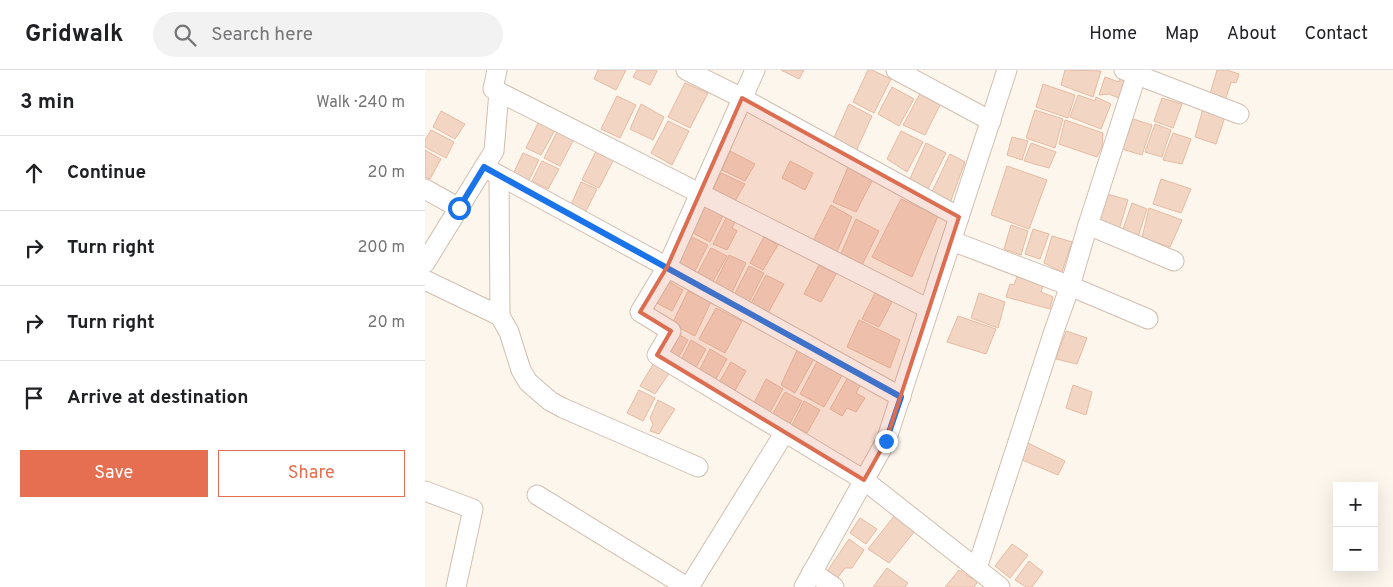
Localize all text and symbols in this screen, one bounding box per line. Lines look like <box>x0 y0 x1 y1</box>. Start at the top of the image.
search box <box>153 12 503 57</box>
text: Gridwalk <box>25 20 123 50</box>
icon: search <box>171 21 199 49</box>
text: Search here <box>211 23 313 47</box>
text: Home <box>1089 23 1137 46</box>
text: Map <box>1165 23 1199 46</box>
text: About <box>1227 23 1276 46</box>
text: Contact <box>1304 23 1368 46</box>
text: 3 min <box>20 89 75 116</box>
text: Walk · 240 m <box>316 93 405 113</box>
icon: ahead <box>20 159 48 187</box>
text: Continue <box>67 161 146 185</box>
text: 20 m <box>368 163 405 183</box>
route start <box>448 197 471 220</box>
icon: right <box>20 234 48 262</box>
text: Turn right <box>67 236 155 260</box>
text: 200 m <box>357 238 405 258</box>
icon: right <box>20 309 48 337</box>
text: Turn right <box>67 311 155 335</box>
text: 20 m <box>368 313 405 333</box>
icon: arrive <box>20 384 48 412</box>
text: Arrive at destination <box>67 386 248 410</box>
route end <box>875 430 898 453</box>
button: Save <box>20 450 208 497</box>
button: Share <box>218 450 405 497</box>
map controls <box>1333 482 1378 572</box>
button: + <box>1333 482 1378 527</box>
button: − <box>1333 527 1378 572</box>

